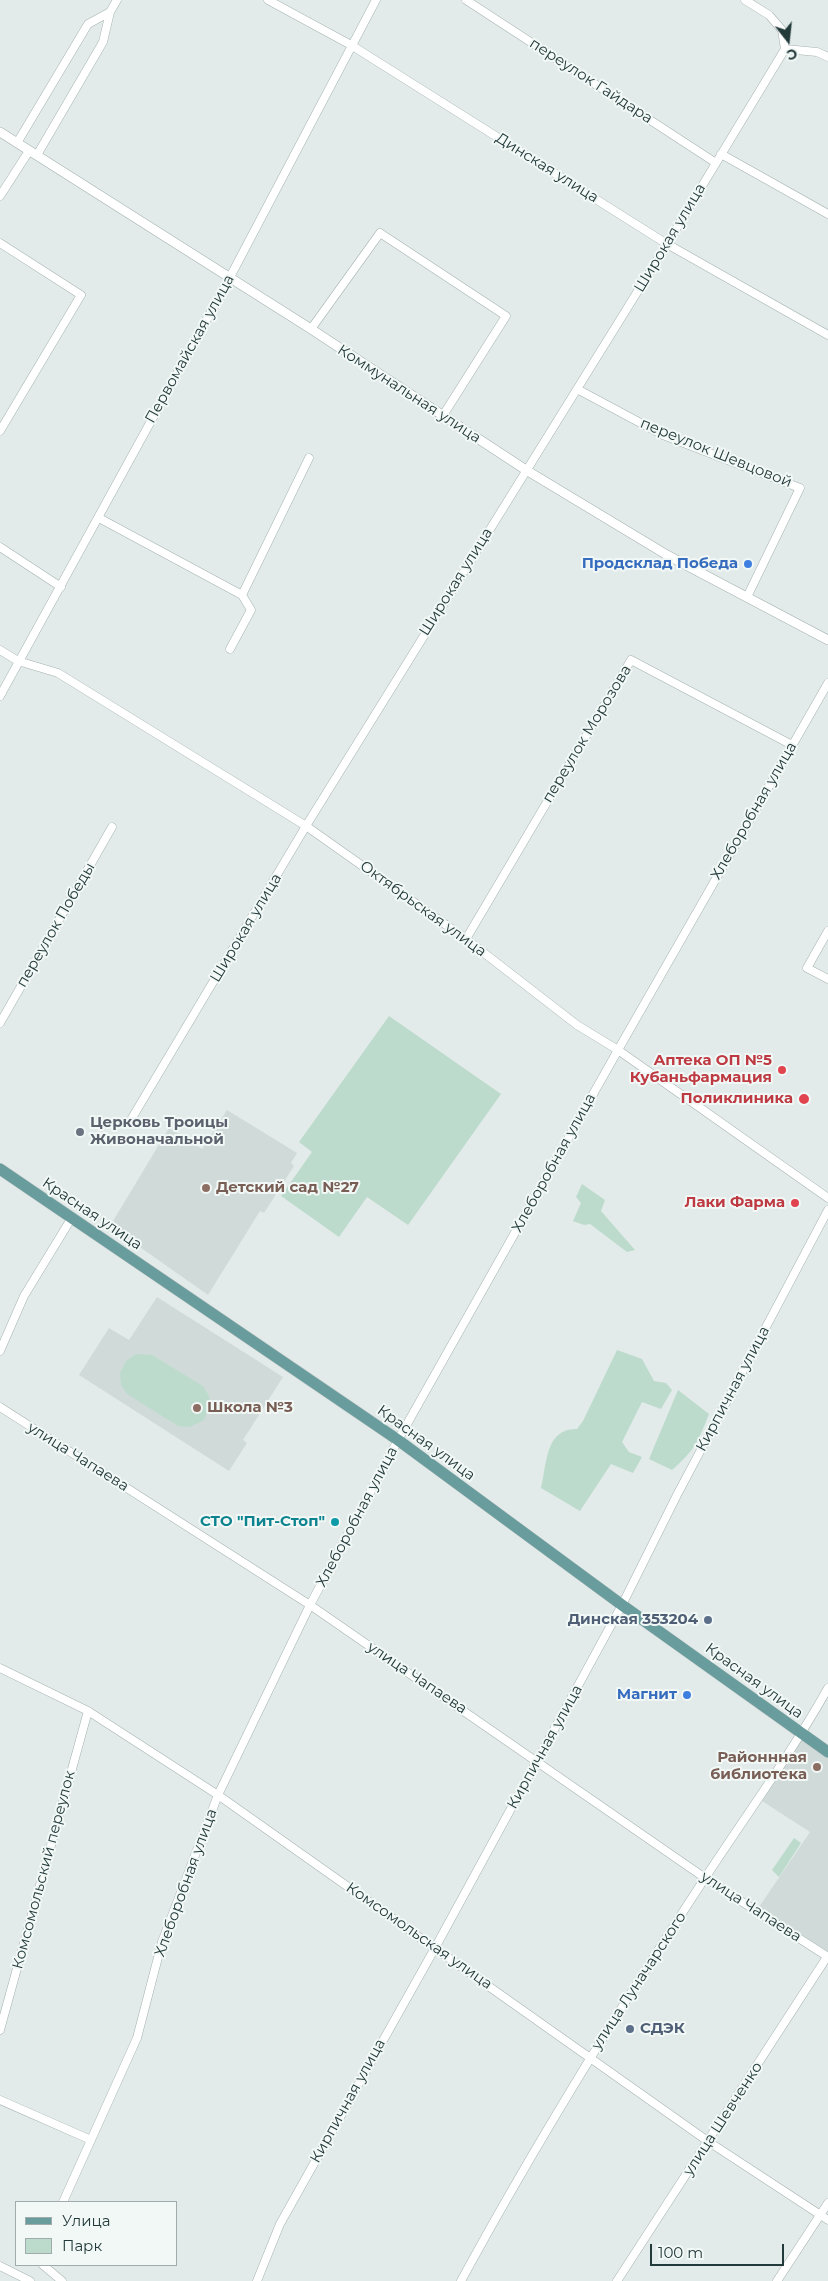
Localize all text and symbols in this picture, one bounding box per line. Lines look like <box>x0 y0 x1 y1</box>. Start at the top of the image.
north arrow <box>763 15 813 65</box>
street label: переулок Гайдара <box>526 34 656 128</box>
text: С <box>785 44 800 64</box>
street label: Динская улица <box>492 129 602 207</box>
street label: Широкая улица <box>630 180 710 296</box>
street label: Первомайская улица <box>142 272 238 426</box>
street label: Коммунальная улица <box>334 341 484 447</box>
street label: переулок Шевцовой <box>637 414 795 492</box>
street label: Широкая улица <box>416 525 496 639</box>
place label: Продсклад Победа <box>582 555 738 573</box>
marker: Продсклад Победа <box>742 558 754 570</box>
street label: переулок Морозова <box>539 662 635 806</box>
street label: Хлеборобная улица <box>707 739 801 883</box>
street label: Октябрьская улица <box>356 857 490 961</box>
street label: переулок Победы <box>13 859 99 991</box>
street label: Широкая улица <box>206 870 286 986</box>
place label: Аптека ОП №5 Кубаньфармация <box>630 1052 772 1087</box>
marker: Аптека ОП №5 Кубаньфармация <box>776 1064 788 1076</box>
street label: Хлеборобная улица <box>508 1090 600 1236</box>
place label: Поликлиника <box>681 1090 793 1108</box>
marker: Поликлиника <box>797 1092 811 1106</box>
place label: Церковь Троицы Живоначальной <box>90 1114 228 1149</box>
marker: Церковь Троицы Живоначальной <box>74 1126 86 1138</box>
street label: Красная улица <box>39 1174 145 1254</box>
place label: Детский сад №27 <box>216 1179 359 1197</box>
marker: Детский сад №27 <box>200 1182 212 1194</box>
place label: Лаки Фарма <box>684 1194 785 1212</box>
marker: Лаки Фарма <box>789 1197 801 1209</box>
street label: Кирпичная улица <box>692 1323 774 1455</box>
place label: Школа №3 <box>207 1399 293 1417</box>
street label: Красная улица <box>374 1401 478 1485</box>
marker: Школа №3 <box>191 1402 203 1414</box>
street label: улица Чапаева <box>24 1419 132 1495</box>
street label: Хлеборобная улица <box>312 1444 402 1590</box>
place label: СТО "Пит-Стоп" <box>200 1513 325 1531</box>
marker: СТО "Пит-Стоп" <box>329 1516 341 1528</box>
place label: Динская 353204 <box>568 1611 698 1629</box>
marker: Динская 353204 <box>702 1614 714 1626</box>
street label: улица Чапаева <box>364 1638 470 1718</box>
street label: Красная улица <box>702 1639 806 1723</box>
street label: Кирпичная улица <box>503 1682 587 1812</box>
place label: Магнит <box>617 1686 677 1704</box>
marker: Магнит <box>681 1689 693 1701</box>
place label: Районнная библиотека <box>710 1749 807 1784</box>
marker: Районнная библиотека <box>811 1761 823 1773</box>
street label: Комсомольский переулок <box>9 1769 79 1971</box>
street label: Хлеборобная улица <box>151 1807 221 1959</box>
street label: улица Чапаева <box>697 1868 805 1946</box>
street label: Комсомольская улица <box>342 1879 496 1993</box>
street label: улица Луначарского <box>588 1909 690 2053</box>
place label: СДЭК <box>640 2020 685 2038</box>
marker: СДЭК <box>624 2023 636 2035</box>
street label: Кирпичная улица <box>306 2036 390 2166</box>
street label: улица Шевченко <box>680 2059 766 2179</box>
legend <box>15 2201 178 2266</box>
text: Улица <box>62 2211 110 2230</box>
scale bar <box>653 2234 787 2266</box>
text: Парк <box>62 2236 102 2255</box>
text: 100 m <box>658 2243 703 2262</box>

